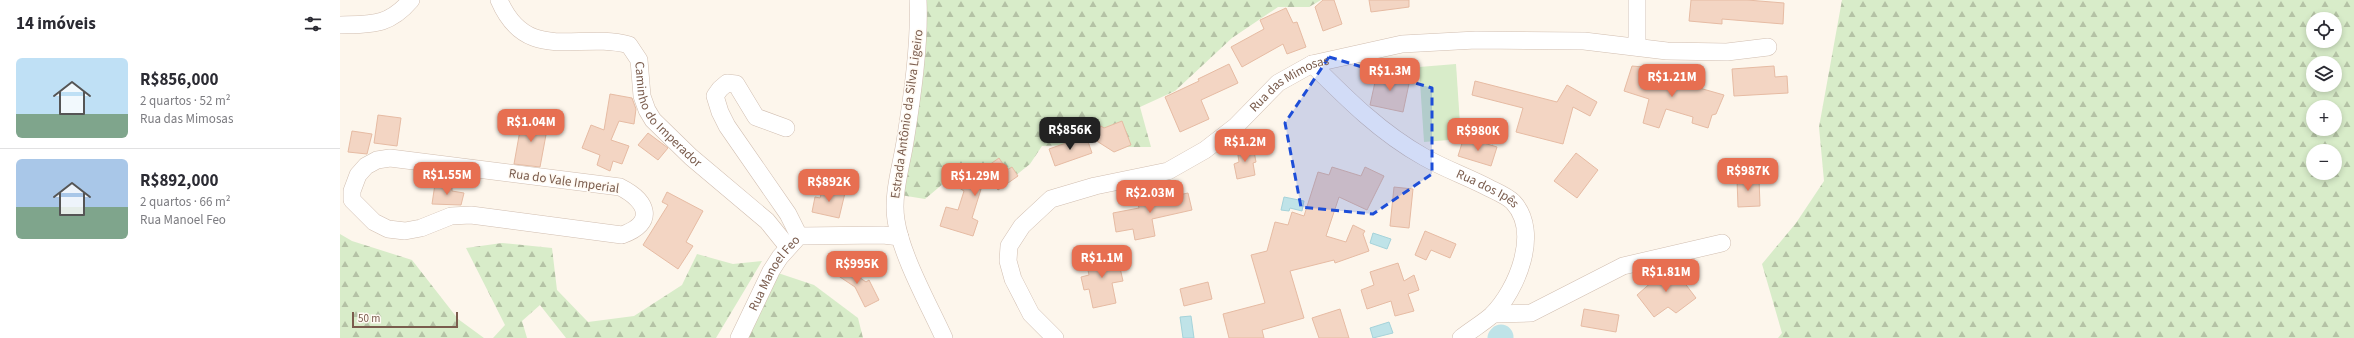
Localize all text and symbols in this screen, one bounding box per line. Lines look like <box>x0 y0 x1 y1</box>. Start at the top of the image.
text: 14 imóveis <box>16 12 96 36</box>
map controls <box>2306 12 2342 180</box>
button: locate <box>2306 12 2342 48</box>
icon: filters <box>302 13 324 35</box>
street label: Estrada Antônio da Silva Ligeiro <box>886 28 928 200</box>
street label: Rua das Mimosas <box>1245 51 1331 116</box>
button: layers <box>2306 56 2342 92</box>
pin: R$1.3M <box>1357 58 1423 92</box>
street label: Caminho do Imperador <box>630 61 706 172</box>
text: R$1.3M <box>1369 62 1411 80</box>
pin: R$1.21M <box>1635 64 1709 98</box>
text: R$856,000 <box>140 68 218 92</box>
text: R$1.21M <box>1647 68 1697 86</box>
icon: home <box>48 74 96 122</box>
text: 2 quartos · 52 m² <box>140 92 231 110</box>
button: + <box>2306 100 2342 136</box>
pin: R$1.04M <box>494 109 568 143</box>
text: Rua das Mimosas <box>140 110 233 128</box>
text: R$1.04M <box>506 113 556 131</box>
pin: R$856K <box>1037 117 1103 151</box>
pin: R$980K <box>1445 118 1511 152</box>
text: R$856K <box>1048 121 1092 139</box>
text: R$980K <box>1456 122 1500 140</box>
pin: R$1.2M <box>1212 129 1278 163</box>
text: R$1.2M <box>1224 133 1266 151</box>
button: − <box>2306 144 2342 180</box>
pin: R$987K <box>1715 158 1781 192</box>
pin: R$1.55M <box>410 162 484 196</box>
text: R$987K <box>1726 162 1770 180</box>
pin: R$1.29M <box>938 163 1012 197</box>
street label: Rua do Vale Imperial <box>508 164 620 198</box>
street label: Rua dos Ipês <box>1453 165 1524 212</box>
text: R$1.55M <box>422 166 472 184</box>
text: R$1.29M <box>950 167 1000 185</box>
text: R$892,000 <box>140 169 218 193</box>
pin: R$892K <box>796 169 862 203</box>
text: R$892K <box>807 173 851 191</box>
icon: home <box>48 175 96 223</box>
pin: R$2.03M <box>1113 180 1187 214</box>
text: R$2.03M <box>1125 184 1175 202</box>
text: 2 quartos · 66 m² <box>140 193 231 211</box>
text: Rua Manoel Feo <box>140 211 226 229</box>
street label: Rua Manoel Feo <box>744 232 804 314</box>
pin: R$1.1M <box>1069 245 1135 279</box>
text: R$1.1M <box>1081 249 1123 267</box>
pin: R$995K <box>824 251 890 285</box>
text: R$995K <box>835 255 879 273</box>
pin: R$1.81M <box>1629 259 1703 293</box>
text: R$1.81M <box>1641 263 1691 281</box>
scale bar <box>352 310 458 329</box>
text: 50 m <box>358 311 380 326</box>

